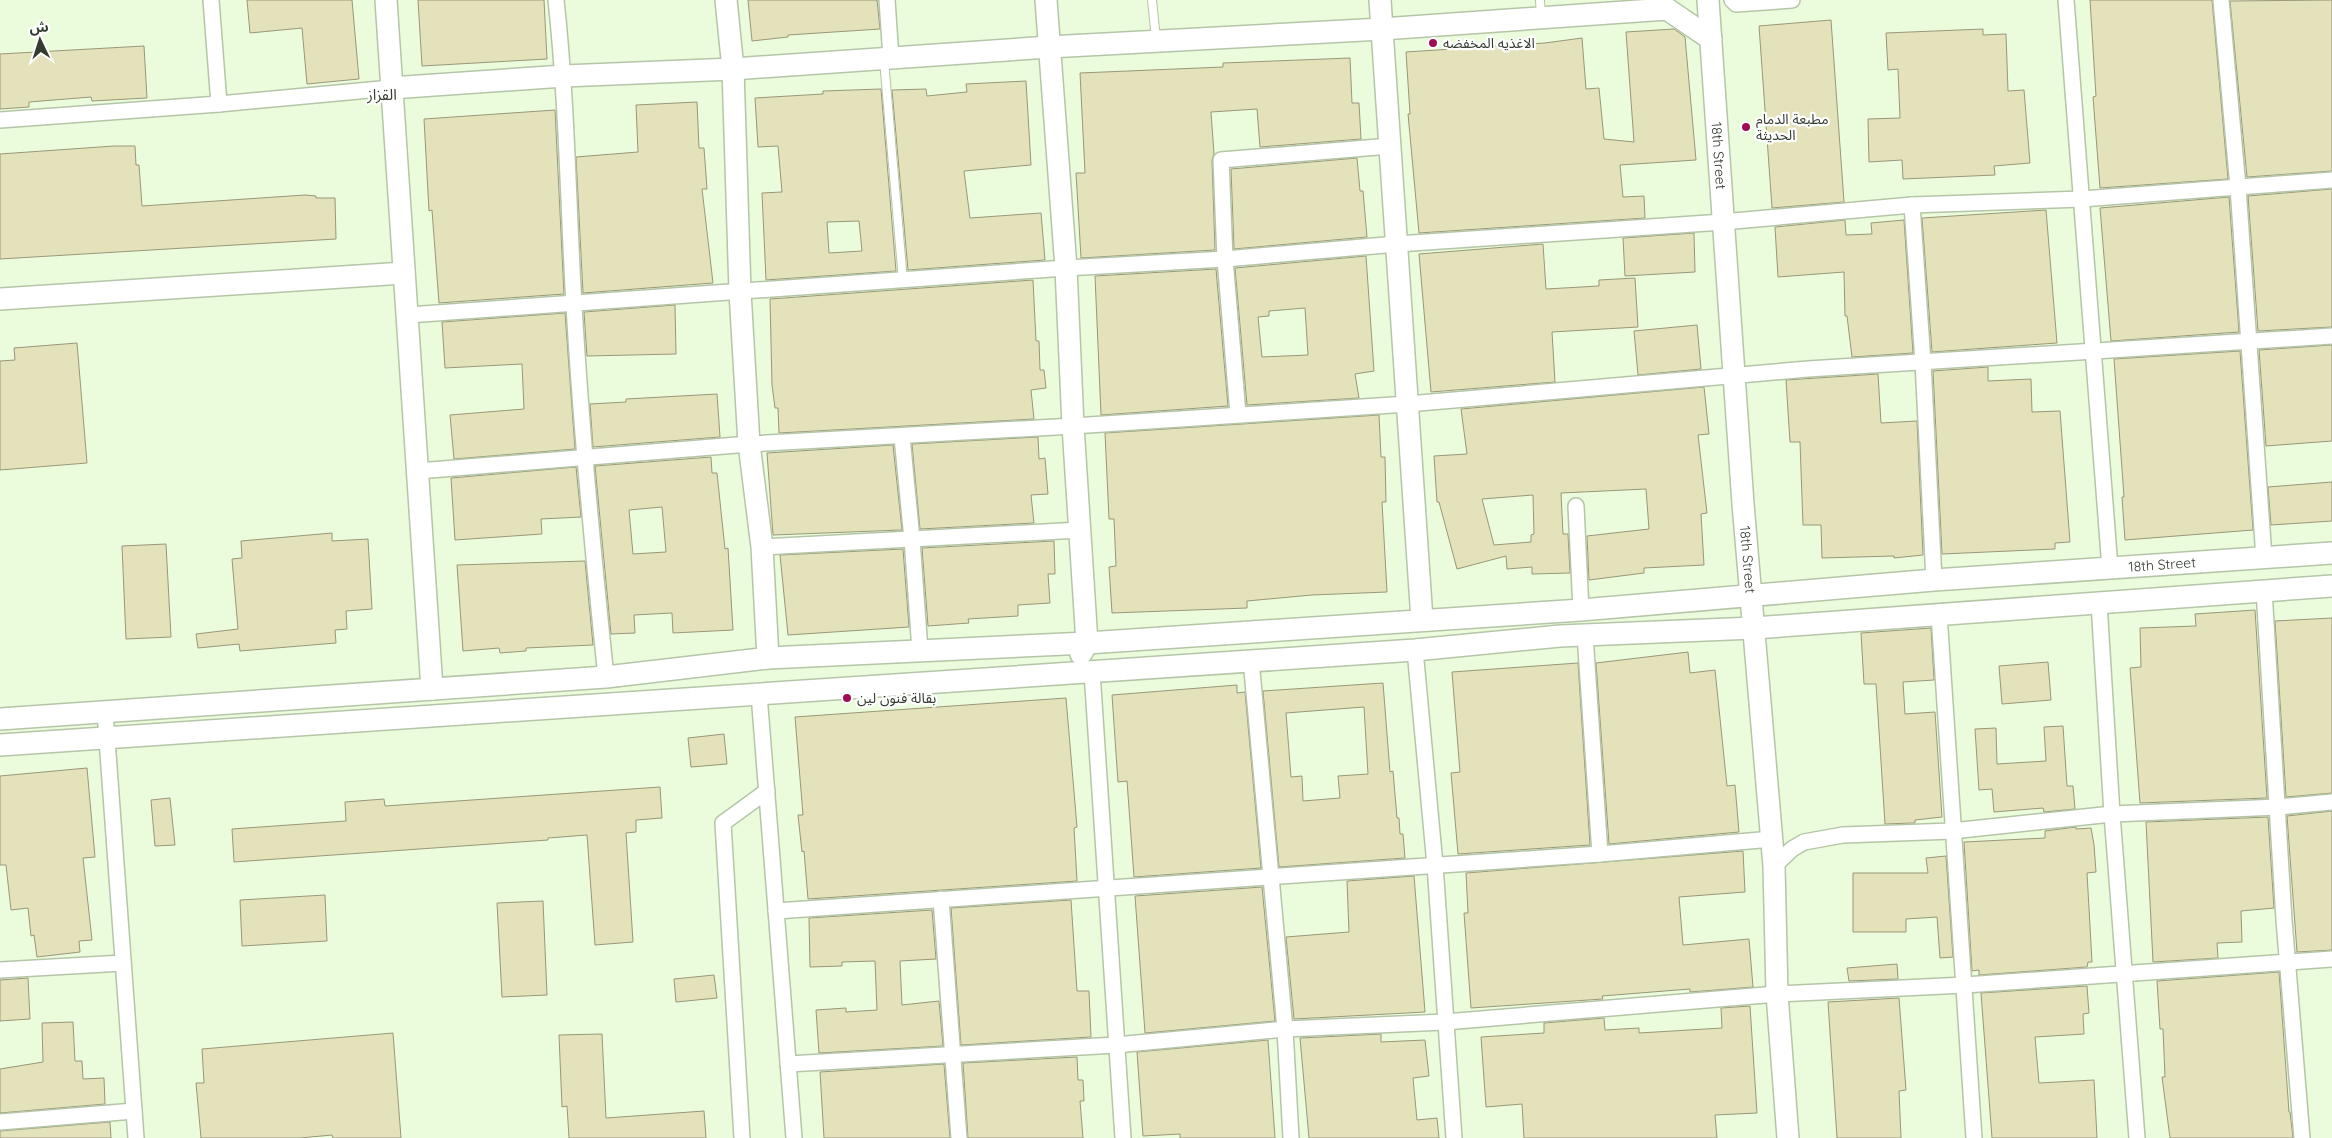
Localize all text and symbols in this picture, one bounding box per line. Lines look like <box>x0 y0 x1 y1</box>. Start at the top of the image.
north arrow <box>15 15 65 65</box>
text: ش <box>29 17 49 37</box>
place label: الاغذيه المخفضه <box>1443 34 1535 52</box>
marker: الاغذيه المخفضه <box>1427 37 1439 49</box>
district label: القزاز <box>366 85 397 104</box>
place label: مطبعة الدمام الحديثة <box>1756 110 1829 144</box>
street label: 18th Street <box>1707 121 1730 190</box>
marker: مطبعة الدمام الحديثة <box>1740 121 1752 133</box>
street label: 18th Street <box>1736 525 1760 594</box>
street label: 18th Street <box>2128 553 2197 576</box>
place label: بقالة فنون لين <box>857 689 936 707</box>
marker: بقالة فنون لين <box>841 692 853 704</box>

